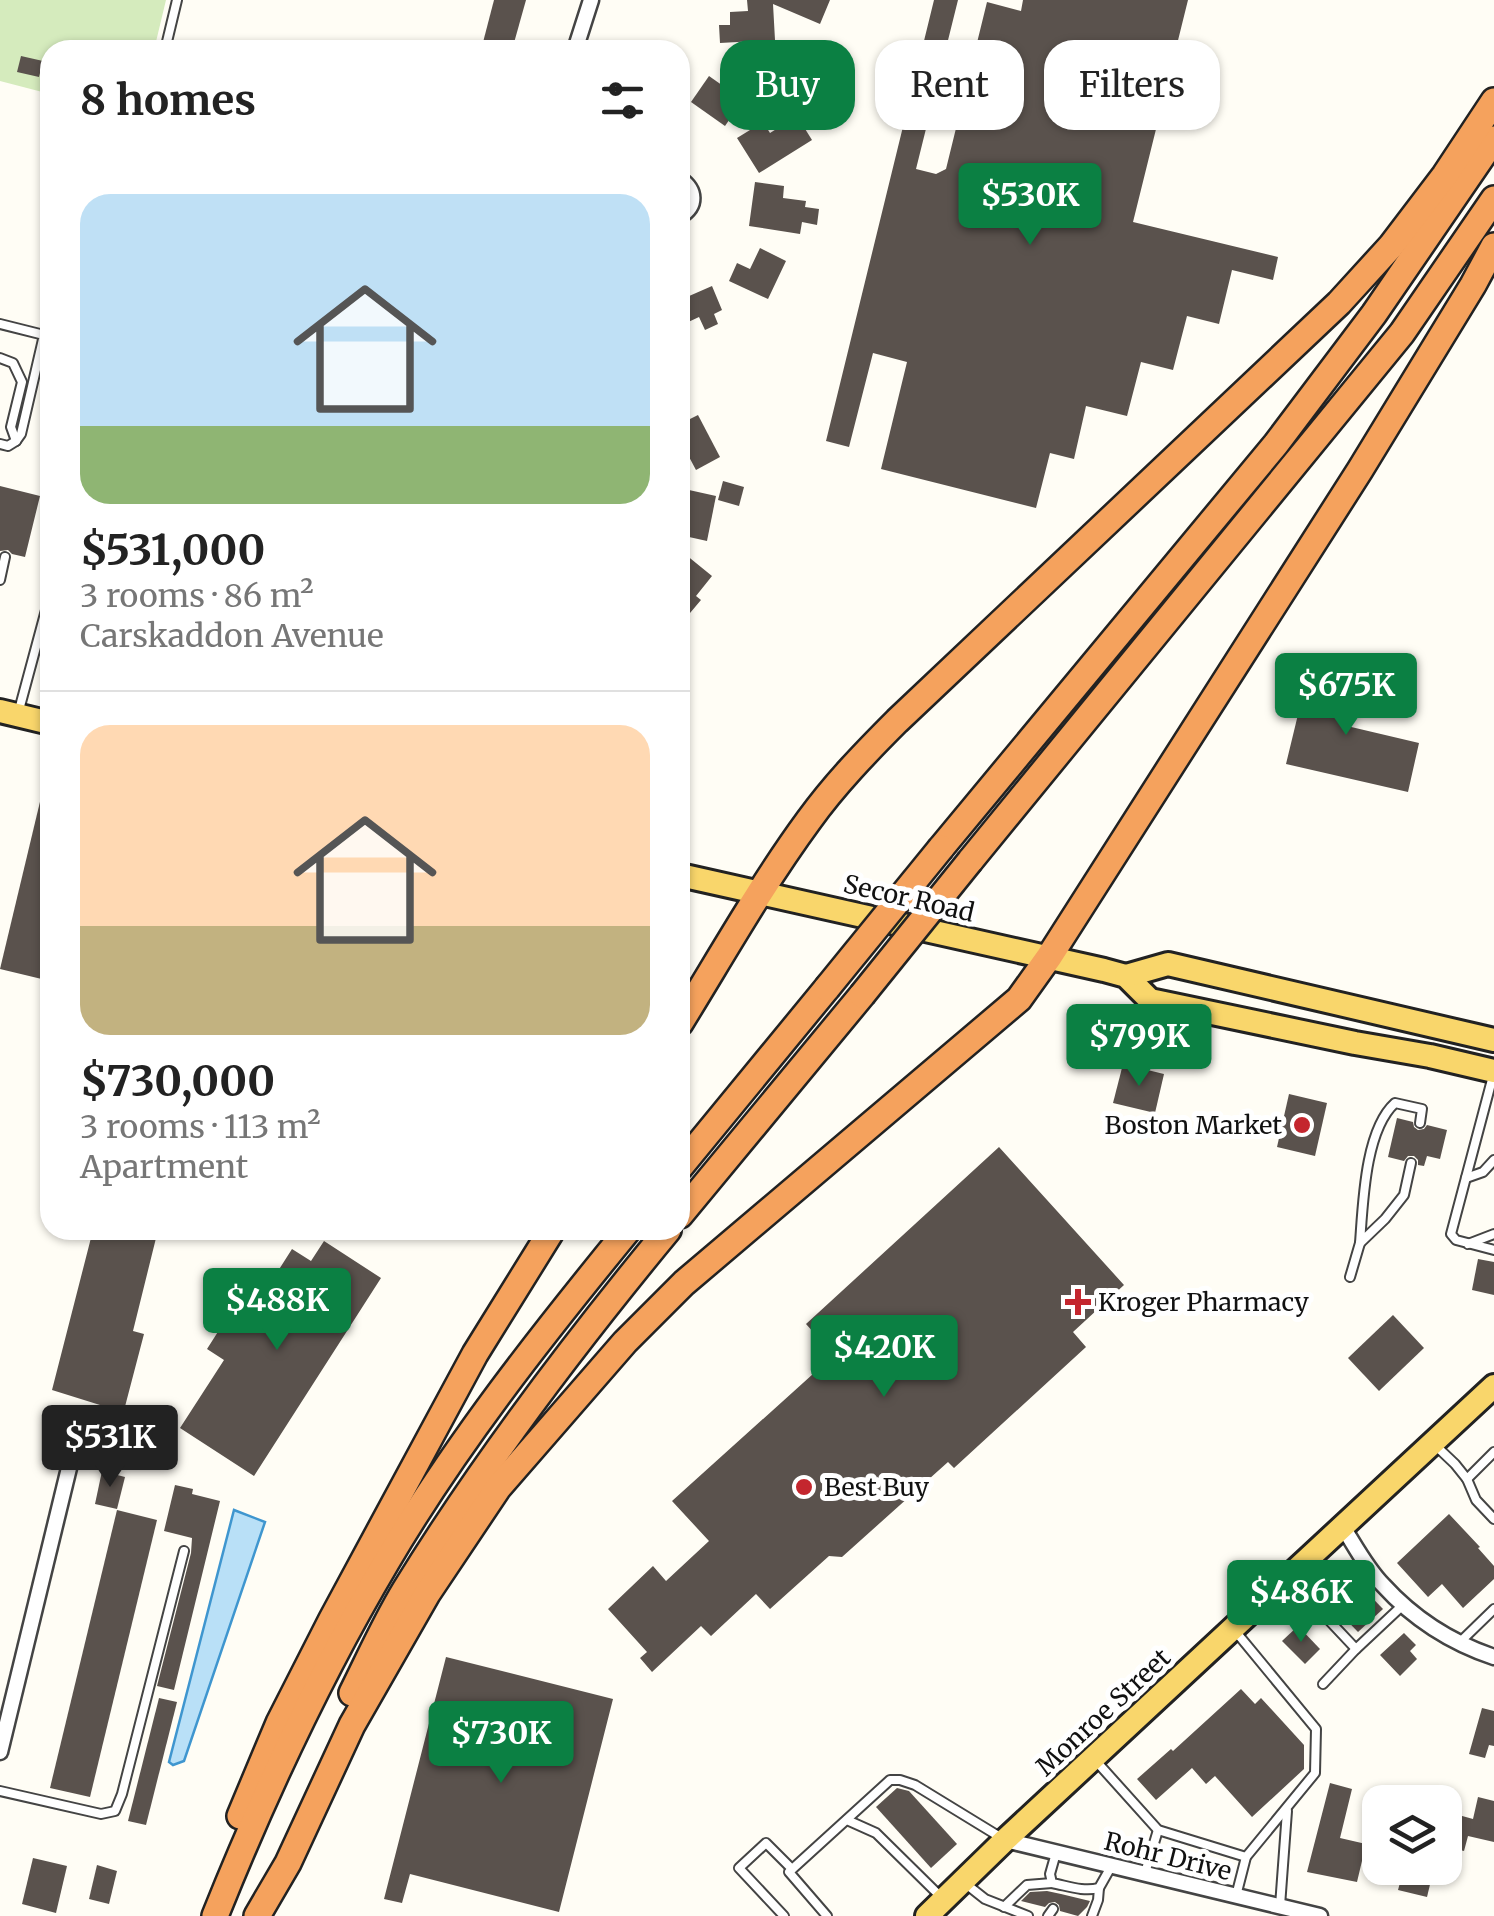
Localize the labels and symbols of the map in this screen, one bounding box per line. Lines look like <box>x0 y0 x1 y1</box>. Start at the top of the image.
pin: $530K <box>960 163 1100 248</box>
pin: $675K <box>1276 653 1416 738</box>
street label: Secor Road <box>840 867 978 929</box>
pin: $799K <box>1069 1004 1209 1089</box>
place label: Boston Market <box>1105 1109 1282 1141</box>
marker: Boston Market <box>1291 1114 1313 1136</box>
pin: $488K <box>207 1268 347 1353</box>
place label: Kroger Pharmacy <box>1098 1286 1309 1318</box>
marker: Kroger Pharmacy <box>1067 1291 1089 1313</box>
pin: $420K <box>814 1315 954 1400</box>
pin: $531K <box>40 1405 180 1490</box>
place label: Best Buy <box>824 1471 930 1503</box>
marker: Best Buy <box>793 1476 815 1498</box>
pin: $486K <box>1231 1560 1371 1645</box>
street label: Monroe Street <box>1029 1641 1177 1782</box>
pin: $730K <box>431 1701 571 1786</box>
street label: Rohr Drive <box>1101 1825 1235 1887</box>

